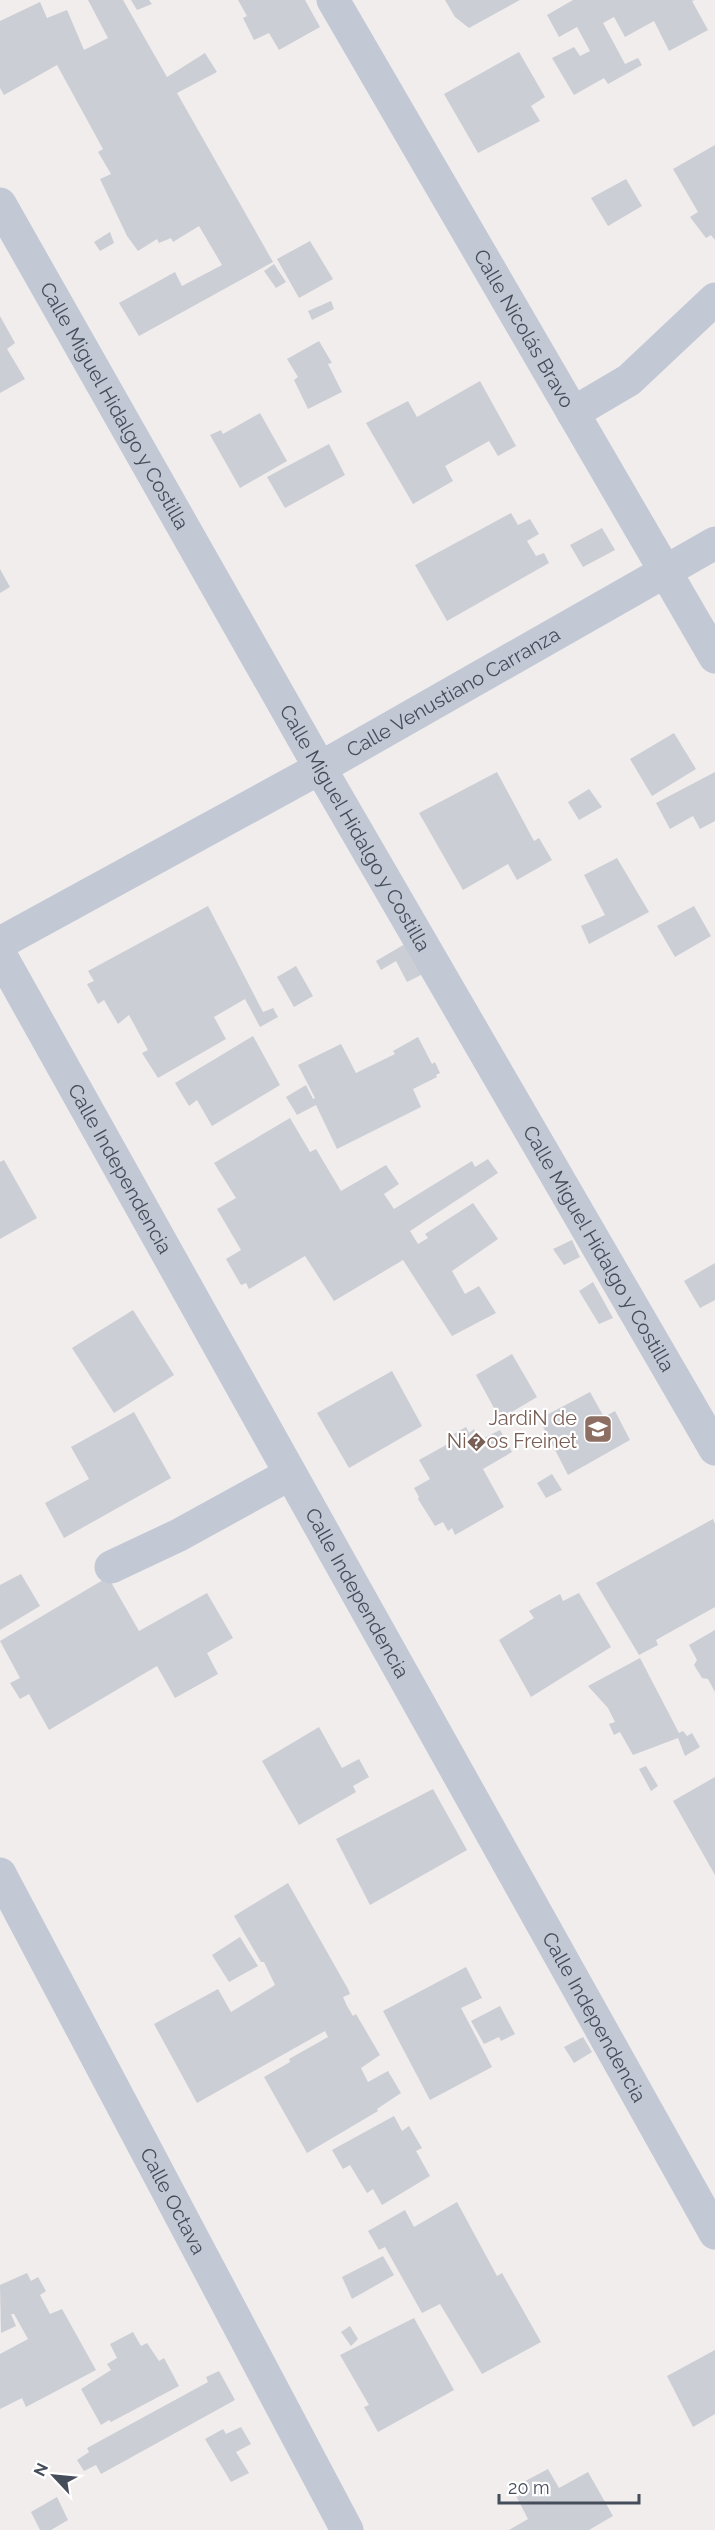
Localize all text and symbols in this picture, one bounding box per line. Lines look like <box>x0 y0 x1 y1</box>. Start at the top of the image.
street label: Calle Nicolás Bravo <box>469 245 579 412</box>
street label: Calle Miguel Hidalgo y Costilla <box>35 278 194 534</box>
street label: Calle Venustiano Carranza <box>342 622 564 762</box>
street label: Calle Miguel Hidalgo y Costilla <box>275 700 436 956</box>
street label: Calle Independencia <box>63 1079 177 1258</box>
street label: Calle Miguel Hidalgo y Costilla <box>518 1121 680 1376</box>
place label: JardiN de Ni�os Freinet <box>447 1406 577 1453</box>
school or university icon: JardiN de Ni�os Freinet <box>582 1413 614 1445</box>
street label: Calle Independencia <box>300 1504 414 1682</box>
street label: Calle Independencia <box>537 1928 651 2106</box>
street label: Calle Octava <box>135 2144 211 2258</box>
north arrow <box>24 2446 84 2506</box>
text: N <box>30 2460 52 2479</box>
scale bar <box>499 2467 638 2505</box>
text: 20 m <box>508 2477 550 2498</box>

